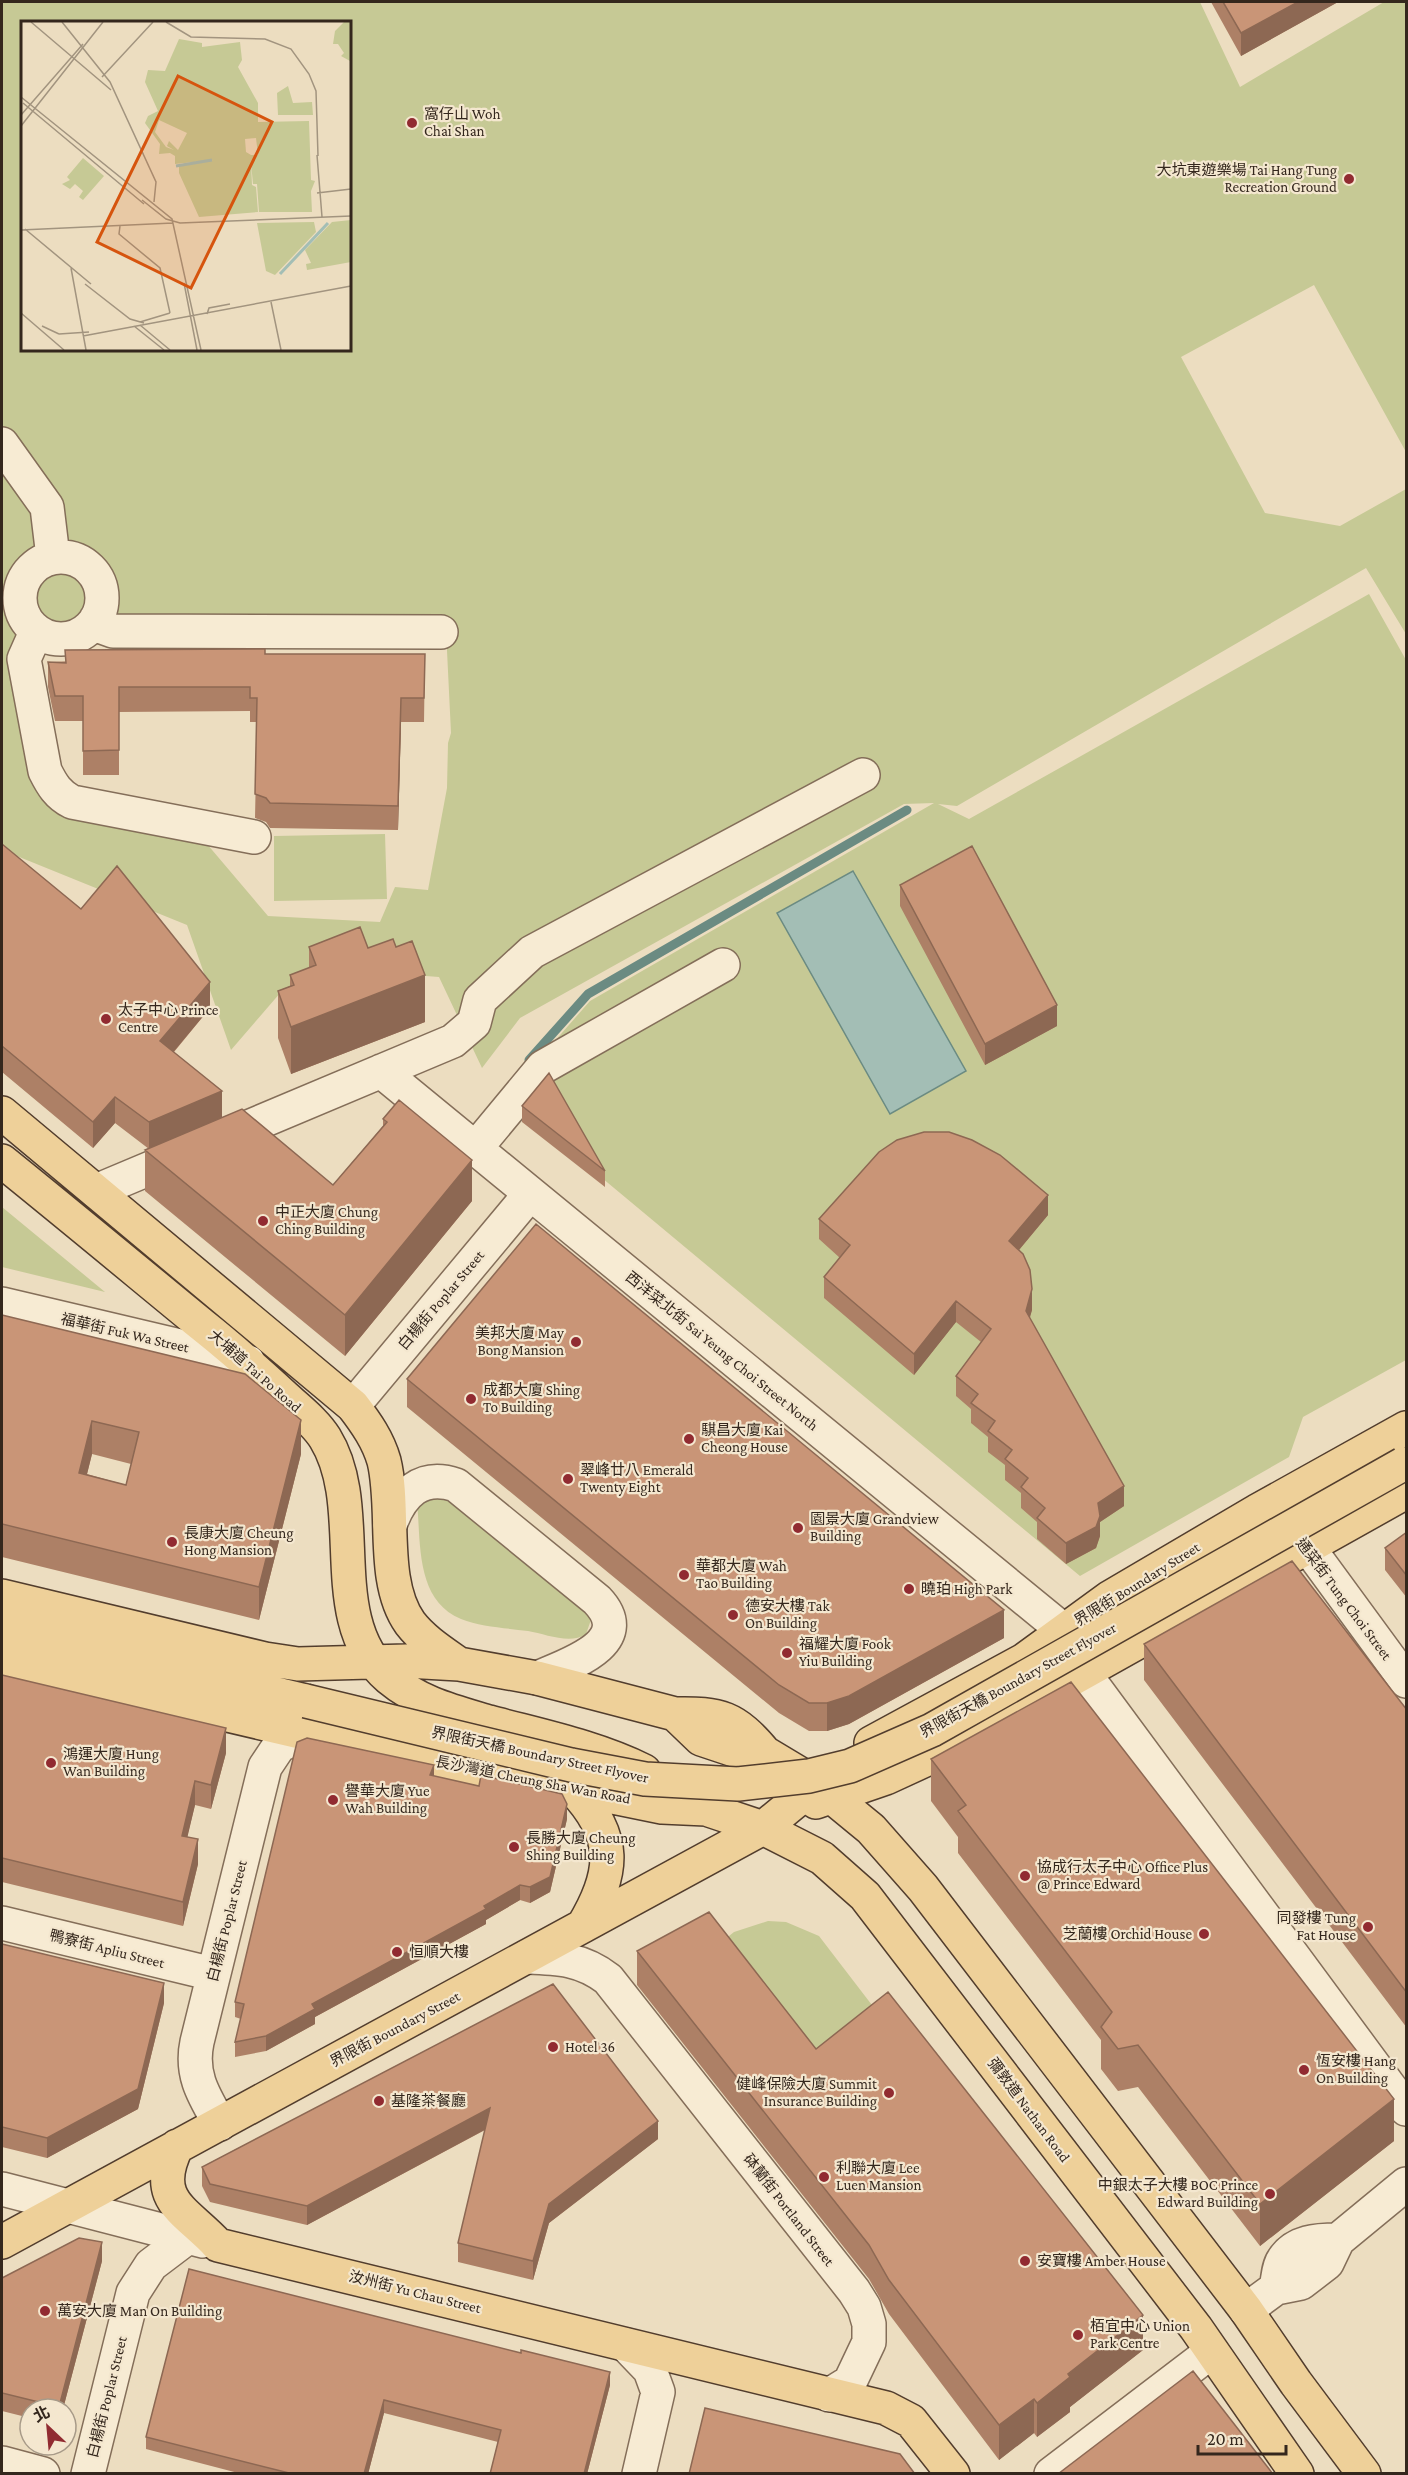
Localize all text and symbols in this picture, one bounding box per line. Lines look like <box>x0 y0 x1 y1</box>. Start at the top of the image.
inset map <box>21 21 351 351</box>
place label: 窩仔山 Woh Chai Shan <box>424 106 500 139</box>
marker: 窩仔山 Woh Chai Shan <box>405 116 419 130</box>
place label: 大坑東遊樂場 Tai Hang Tung Recreation Ground <box>1157 161 1337 195</box>
marker: 大坑東遊樂場 Tai Hang Tung Recreation Ground <box>1342 172 1356 186</box>
place label: 太子中心 Prince Centre <box>118 1002 219 1035</box>
marker: 太子中心 Prince Centre <box>99 1012 113 1026</box>
place label: 中正大廈 Chung Ching Building <box>275 1204 378 1238</box>
marker: 中正大廈 Chung Ching Building <box>256 1214 270 1228</box>
street label: 白楊街 Poplar Street <box>395 1246 489 1353</box>
street label: 西洋菜北街 Sai Yeung Choi Street North <box>622 1268 822 1434</box>
street label: 福華街 Fuk Wa Street <box>59 1310 192 1356</box>
place label: 美邦大廈 May Bong Mansion <box>475 1325 564 1359</box>
street label: 大埔道 Tai Po Road <box>206 1326 305 1415</box>
marker: 美邦大廈 May Bong Mansion <box>569 1335 583 1349</box>
place label: 成都大廈 Shing To Building <box>483 1382 580 1416</box>
marker: 成都大廈 Shing To Building <box>464 1392 478 1406</box>
place label: 騏昌大廈 Kai Cheong House <box>701 1422 788 1456</box>
marker: 騏昌大廈 Kai Cheong House <box>682 1432 696 1446</box>
place label: 翠峰廿八 Emerald Twenty Eight <box>580 1461 694 1496</box>
marker: 翠峰廿八 Emerald Twenty Eight <box>561 1472 575 1486</box>
place label: 園景大廈 Grandview Building <box>810 1511 940 1545</box>
marker: 園景大廈 Grandview Building <box>791 1521 805 1535</box>
place label: 長康大廈 Cheung Hong Mansion <box>184 1525 294 1559</box>
marker: 長康大廈 Cheung Hong Mansion <box>165 1535 179 1549</box>
street label: 通菜街 Tung Choi Street <box>1292 1535 1396 1664</box>
street label: 界限街 Boundary Street <box>1071 1538 1204 1630</box>
place label: 華都大廈 Wah Tao Building <box>696 1558 787 1592</box>
marker: 華都大廈 Wah Tao Building <box>677 1568 691 1582</box>
place label: 曉珀 High Park <box>921 1581 1013 1598</box>
marker: 曉珀 High Park <box>902 1582 916 1596</box>
place label: 德安大樓 Tak On Building <box>745 1597 830 1632</box>
marker: 德安大樓 Tak On Building <box>726 1608 740 1622</box>
street label: 界限街天橋 Boundary Street Flyover <box>917 1619 1120 1742</box>
place label: 福耀大廈 Fook Yiu Building <box>799 1636 892 1670</box>
marker: 福耀大廈 Fook Yiu Building <box>780 1646 794 1660</box>
street label: 界限街天橋 Boundary Street Flyover <box>430 1724 651 1787</box>
place label: 鴻運大廈 Hung Wan Building <box>63 1746 159 1780</box>
street label: 長沙灣道 Cheung Sha Wan Road <box>434 1753 632 1808</box>
marker: 鴻運大廈 Hung Wan Building <box>44 1756 58 1770</box>
place label: 譽華大廈 Yue Wah Building <box>345 1783 430 1817</box>
marker: 譽華大廈 Yue Wah Building <box>326 1793 340 1807</box>
place label: 長勝大廈 Cheung Shing Building <box>526 1830 636 1864</box>
marker: 長勝大廈 Cheung Shing Building <box>507 1840 521 1854</box>
street label: 白楊街 Poplar Street <box>204 1858 251 1984</box>
place label: 協成行太子中心 Office Plus @ Prince Edward <box>1037 1858 1208 1893</box>
marker: 協成行太子中心 Office Plus @ Prince Edward <box>1018 1869 1032 1883</box>
place label: 同發樓 Tung Fat House <box>1277 1910 1356 1943</box>
marker: 同發樓 Tung Fat House <box>1361 1920 1375 1934</box>
place label: 芝蘭樓 Orchid House <box>1063 1926 1192 1942</box>
street label: 鴨寮街 Apliu Street <box>48 1927 167 1972</box>
marker: 芝蘭樓 Orchid House <box>1197 1927 1211 1941</box>
place label: 恒順大樓 <box>409 1944 469 1960</box>
marker: 恒順大樓 <box>390 1945 404 1959</box>
street label: 界限街 Boundary Street <box>327 1988 464 2071</box>
place label: Hotel 36 <box>565 2039 615 2055</box>
marker: Hotel 36 <box>546 2040 560 2054</box>
place label: 恆安樓 Hang On Building <box>1316 2053 1396 2087</box>
street label: 彌敦道 Nathan Road <box>985 2055 1073 2165</box>
marker: 恆安樓 Hang On Building <box>1297 2063 1311 2077</box>
place label: 健峰保險大廈 Summit Insurance Building <box>736 2075 878 2110</box>
marker: 健峰保險大廈 Summit Insurance Building <box>882 2086 896 2100</box>
place label: 基隆茶餐廳 <box>391 2093 466 2109</box>
marker: 基隆茶餐廳 <box>372 2094 386 2108</box>
street label: 砵蘭街 Portland Street <box>740 2151 838 2270</box>
place label: 利聯大廈 Lee Luen Mansion <box>836 2160 922 2193</box>
marker: 利聯大廈 Lee Luen Mansion <box>817 2170 831 2184</box>
place label: 中銀太子大樓 BOC Prince Edward Building <box>1098 2177 1258 2211</box>
marker: 中銀太子大樓 BOC Prince Edward Building <box>1263 2187 1277 2201</box>
place label: 安寶樓 Amber House <box>1037 2252 1166 2269</box>
marker: 安寶樓 Amber House <box>1018 2254 1032 2268</box>
street label: 汝州街 Yu Chau Street <box>347 2267 484 2316</box>
place label: 萬安大廈 Man On Building <box>57 2303 222 2320</box>
marker: 萬安大廈 Man On Building <box>38 2304 52 2318</box>
place label: 栢宜中心 Union Park Centre <box>1090 2318 1190 2351</box>
marker: 栢宜中心 Union Park Centre <box>1071 2328 1085 2342</box>
street label: 白楊街 Poplar Street <box>84 2334 131 2460</box>
north arrow <box>18 2397 78 2457</box>
text: 北 <box>31 2403 53 2425</box>
scale bar <box>1198 2418 1286 2456</box>
text: 20 m <box>1207 2429 1244 2449</box>

